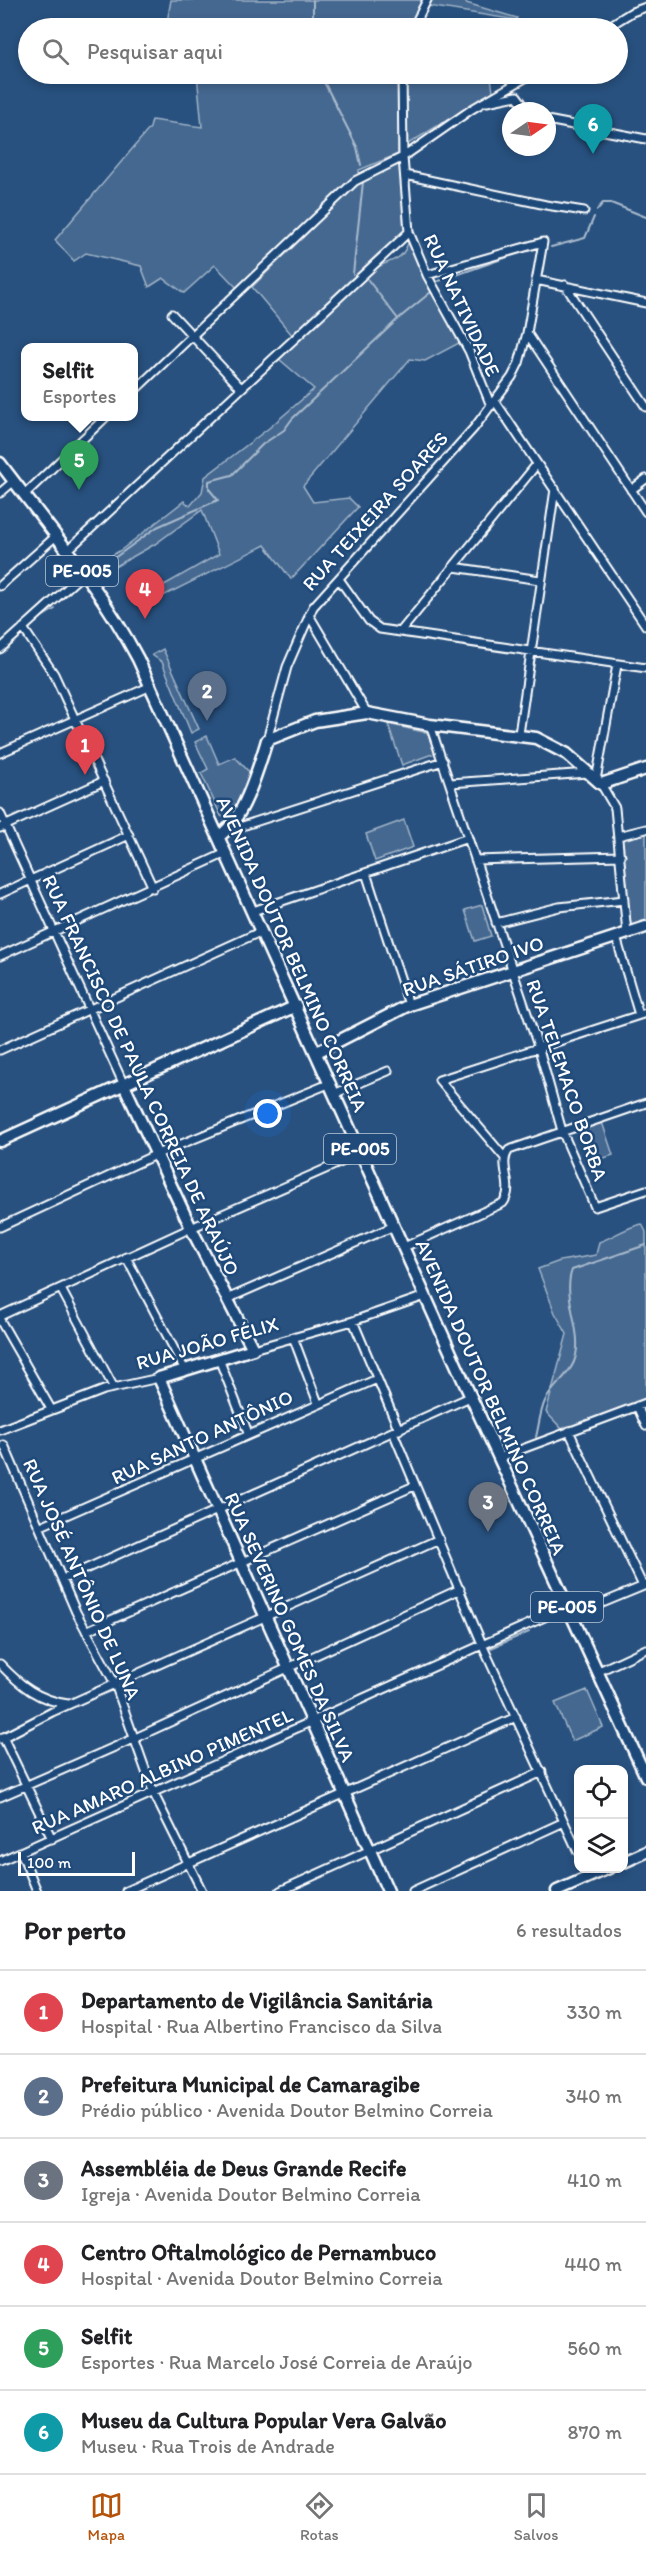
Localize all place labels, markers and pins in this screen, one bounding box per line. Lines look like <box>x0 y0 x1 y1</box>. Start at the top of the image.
pin: 6 <box>574 104 612 154</box>
pin: 5 <box>60 440 98 490</box>
pin: 4 <box>126 570 164 619</box>
pin: 2 <box>188 672 226 721</box>
pin: 1 <box>66 726 104 775</box>
pin: 3 <box>468 1482 508 1532</box>

